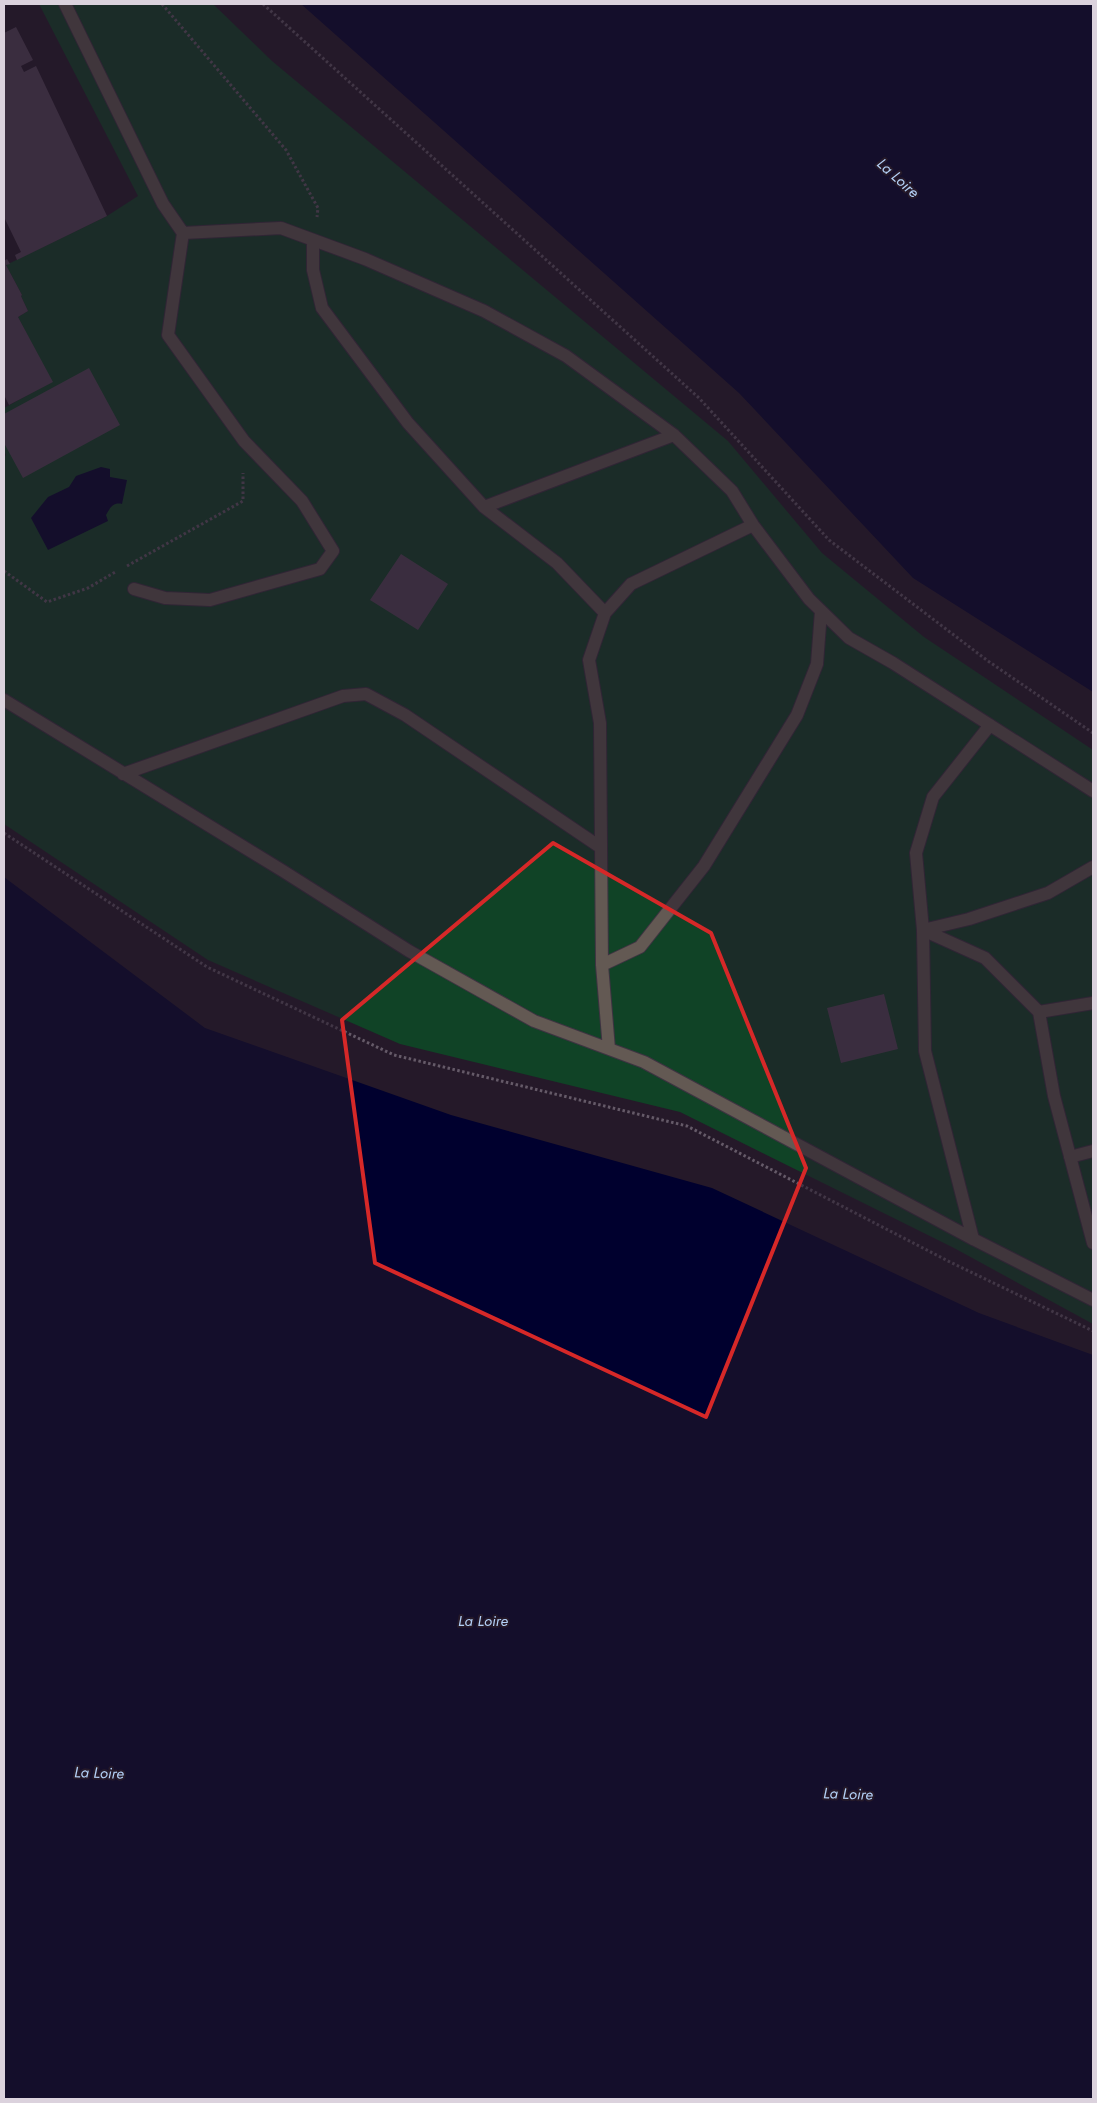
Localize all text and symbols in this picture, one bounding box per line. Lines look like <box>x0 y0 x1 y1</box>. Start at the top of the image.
water label: La Loire <box>872 153 924 203</box>
water label: La Loire <box>458 1610 508 1632</box>
water label: La Loire <box>74 1761 125 1785</box>
water label: La Loire <box>823 1782 874 1806</box>

